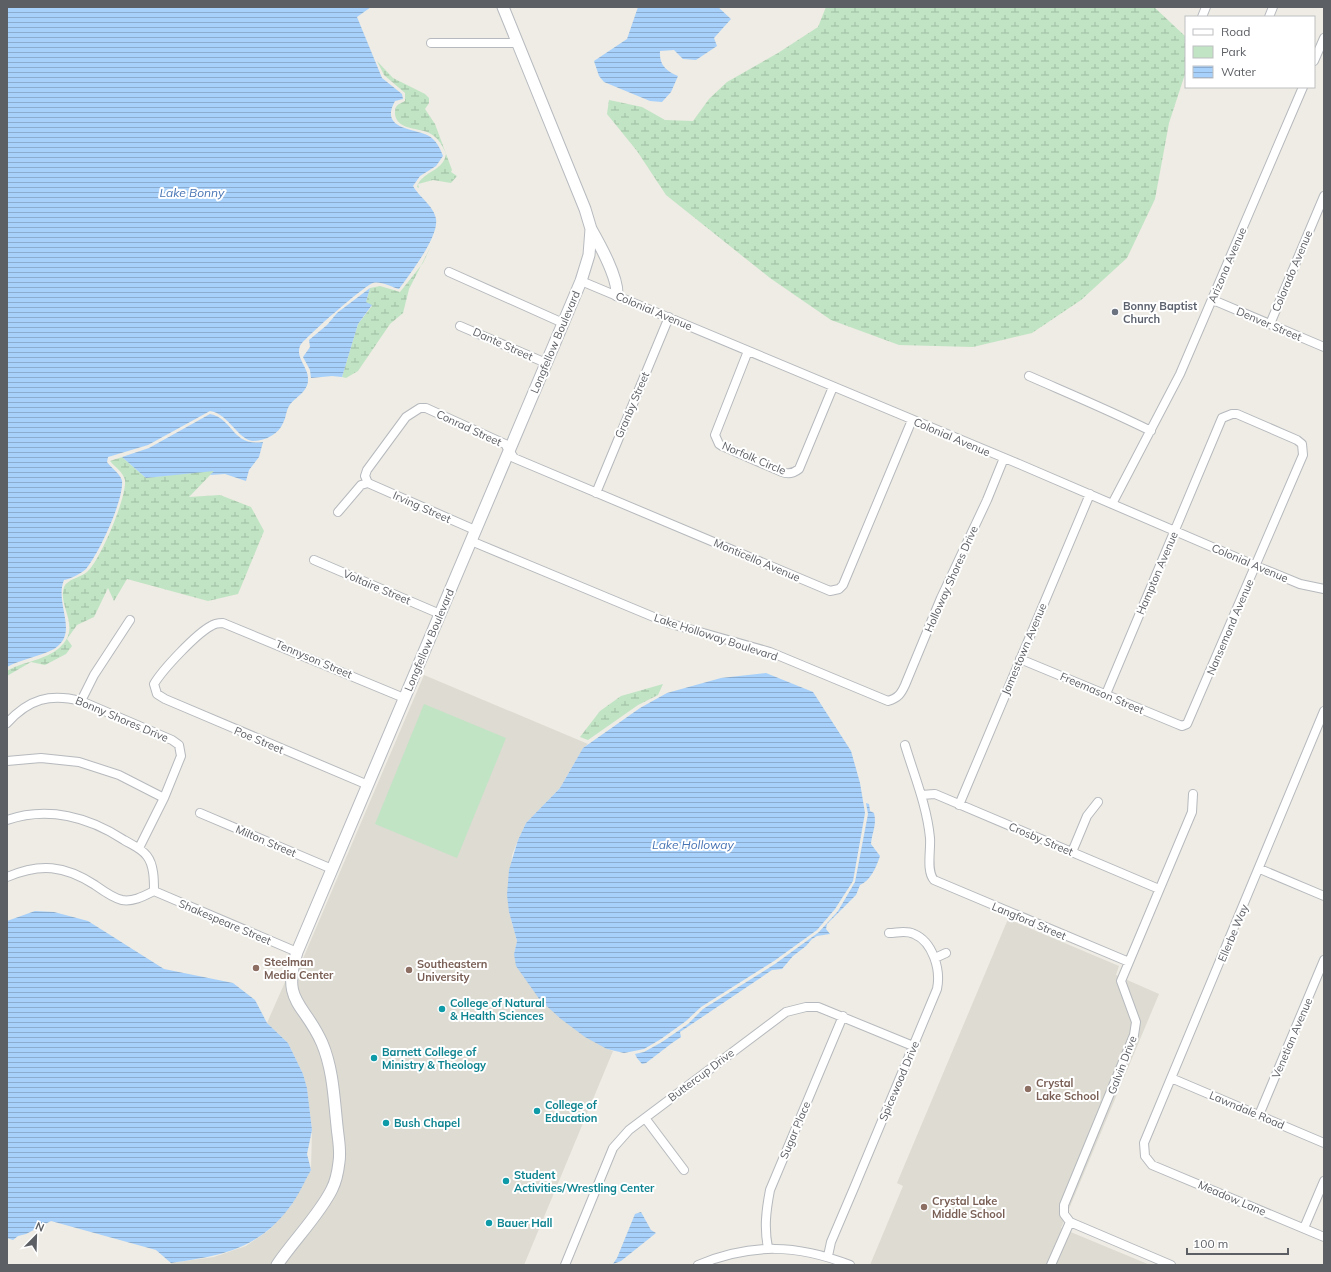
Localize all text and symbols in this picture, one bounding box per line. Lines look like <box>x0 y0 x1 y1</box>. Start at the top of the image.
legend <box>1185 16 1315 88</box>
text: Road <box>1221 24 1250 39</box>
text: Park <box>1221 44 1247 59</box>
text: Water <box>1221 64 1257 79</box>
water label: Lake Bonny <box>160 185 225 200</box>
street label: Arizona Avenue <box>1205 225 1249 305</box>
street label: Colorado Avenue <box>1269 228 1315 314</box>
street label: Longfellow Boulevard <box>527 289 583 395</box>
street label: Colonial Avenue <box>614 289 694 333</box>
place label: Bonny Baptist Church <box>1123 299 1197 326</box>
street label: Denver Street <box>1234 304 1304 344</box>
marker: Bonny Baptist Church <box>1110 307 1120 317</box>
street label: Dante Street <box>471 325 535 364</box>
street label: Granby Street <box>612 370 652 440</box>
street label: Conrad Street <box>434 407 504 449</box>
street label: Colonial Avenue <box>912 415 992 459</box>
street label: Norfolk Circle <box>720 438 788 478</box>
street label: Irving Street <box>391 488 453 526</box>
street label: Holloway Shores Drive <box>921 524 981 634</box>
street label: Hampton Avenue <box>1133 529 1181 617</box>
street label: Monticello Avenue <box>712 535 802 585</box>
street label: Colonial Avenue <box>1210 541 1290 585</box>
street label: Voltaire Street <box>341 566 413 608</box>
street label: Nansemond Avenue <box>1203 577 1257 677</box>
street label: Longfellow Boulevard <box>401 587 457 693</box>
street label: Jamestown Avenue <box>998 601 1050 697</box>
street label: Lake Holloway Boulevard <box>652 610 780 664</box>
street label: Tennyson Street <box>274 637 355 681</box>
street label: Freemason Street <box>1058 669 1146 717</box>
street label: Bonny Shores Drive <box>73 693 171 745</box>
street label: Poe Street <box>232 723 286 757</box>
street label: Crosby Street <box>1007 819 1076 859</box>
street label: Milton Street <box>234 822 299 860</box>
water label: Lake Holloway <box>652 837 735 852</box>
street label: Shakespeare Street <box>177 896 274 948</box>
street label: Langford Street <box>990 899 1068 943</box>
street label: Ellerbe Way <box>1215 902 1251 964</box>
place label: Steelman Media Center <box>264 955 334 982</box>
place label: Southeastern University <box>417 957 487 984</box>
marker: Steelman Media Center <box>251 963 261 973</box>
marker: Southeastern University <box>404 965 414 975</box>
place label: College of Natural & Health Sciences <box>450 996 545 1023</box>
street label: Venetian Avenue <box>1269 996 1315 1080</box>
marker: College of Natural & Health Sciences <box>437 1004 447 1014</box>
street label: Galvin Drive <box>1104 1034 1140 1096</box>
street label: Spicewood Drive <box>876 1039 922 1123</box>
place label: Barnett College of Ministry & Theology <box>382 1045 486 1072</box>
street label: Buttercup Drive <box>665 1046 737 1104</box>
marker: Barnett College of Ministry & Theology <box>369 1053 379 1063</box>
place label: Crystal Lake School <box>1036 1076 1099 1103</box>
marker: Crystal Lake School <box>1023 1084 1033 1094</box>
street label: Lawndale Road <box>1207 1088 1287 1132</box>
place label: College of Education <box>545 1098 598 1125</box>
street label: Sugar Place <box>777 1099 813 1161</box>
marker: College of Education <box>532 1106 542 1116</box>
place label: Bush Chapel <box>394 1116 460 1130</box>
marker: Bush Chapel <box>381 1118 391 1128</box>
place label: Student Activities/Wrestling Center <box>514 1168 655 1195</box>
marker: Student Activities/Wrestling Center <box>501 1176 511 1186</box>
street label: Meadow Lane <box>1196 1177 1268 1219</box>
place label: Crystal Lake Middle School <box>932 1194 1005 1221</box>
marker: Crystal Lake Middle School <box>919 1202 929 1212</box>
north arrow <box>16 1216 56 1256</box>
place label: Bauer Hall <box>497 1216 553 1230</box>
marker: Bauer Hall <box>484 1218 494 1228</box>
text: N <box>33 1219 46 1235</box>
scale bar <box>1187 1230 1288 1256</box>
text: 100 m <box>1193 1236 1228 1251</box>

